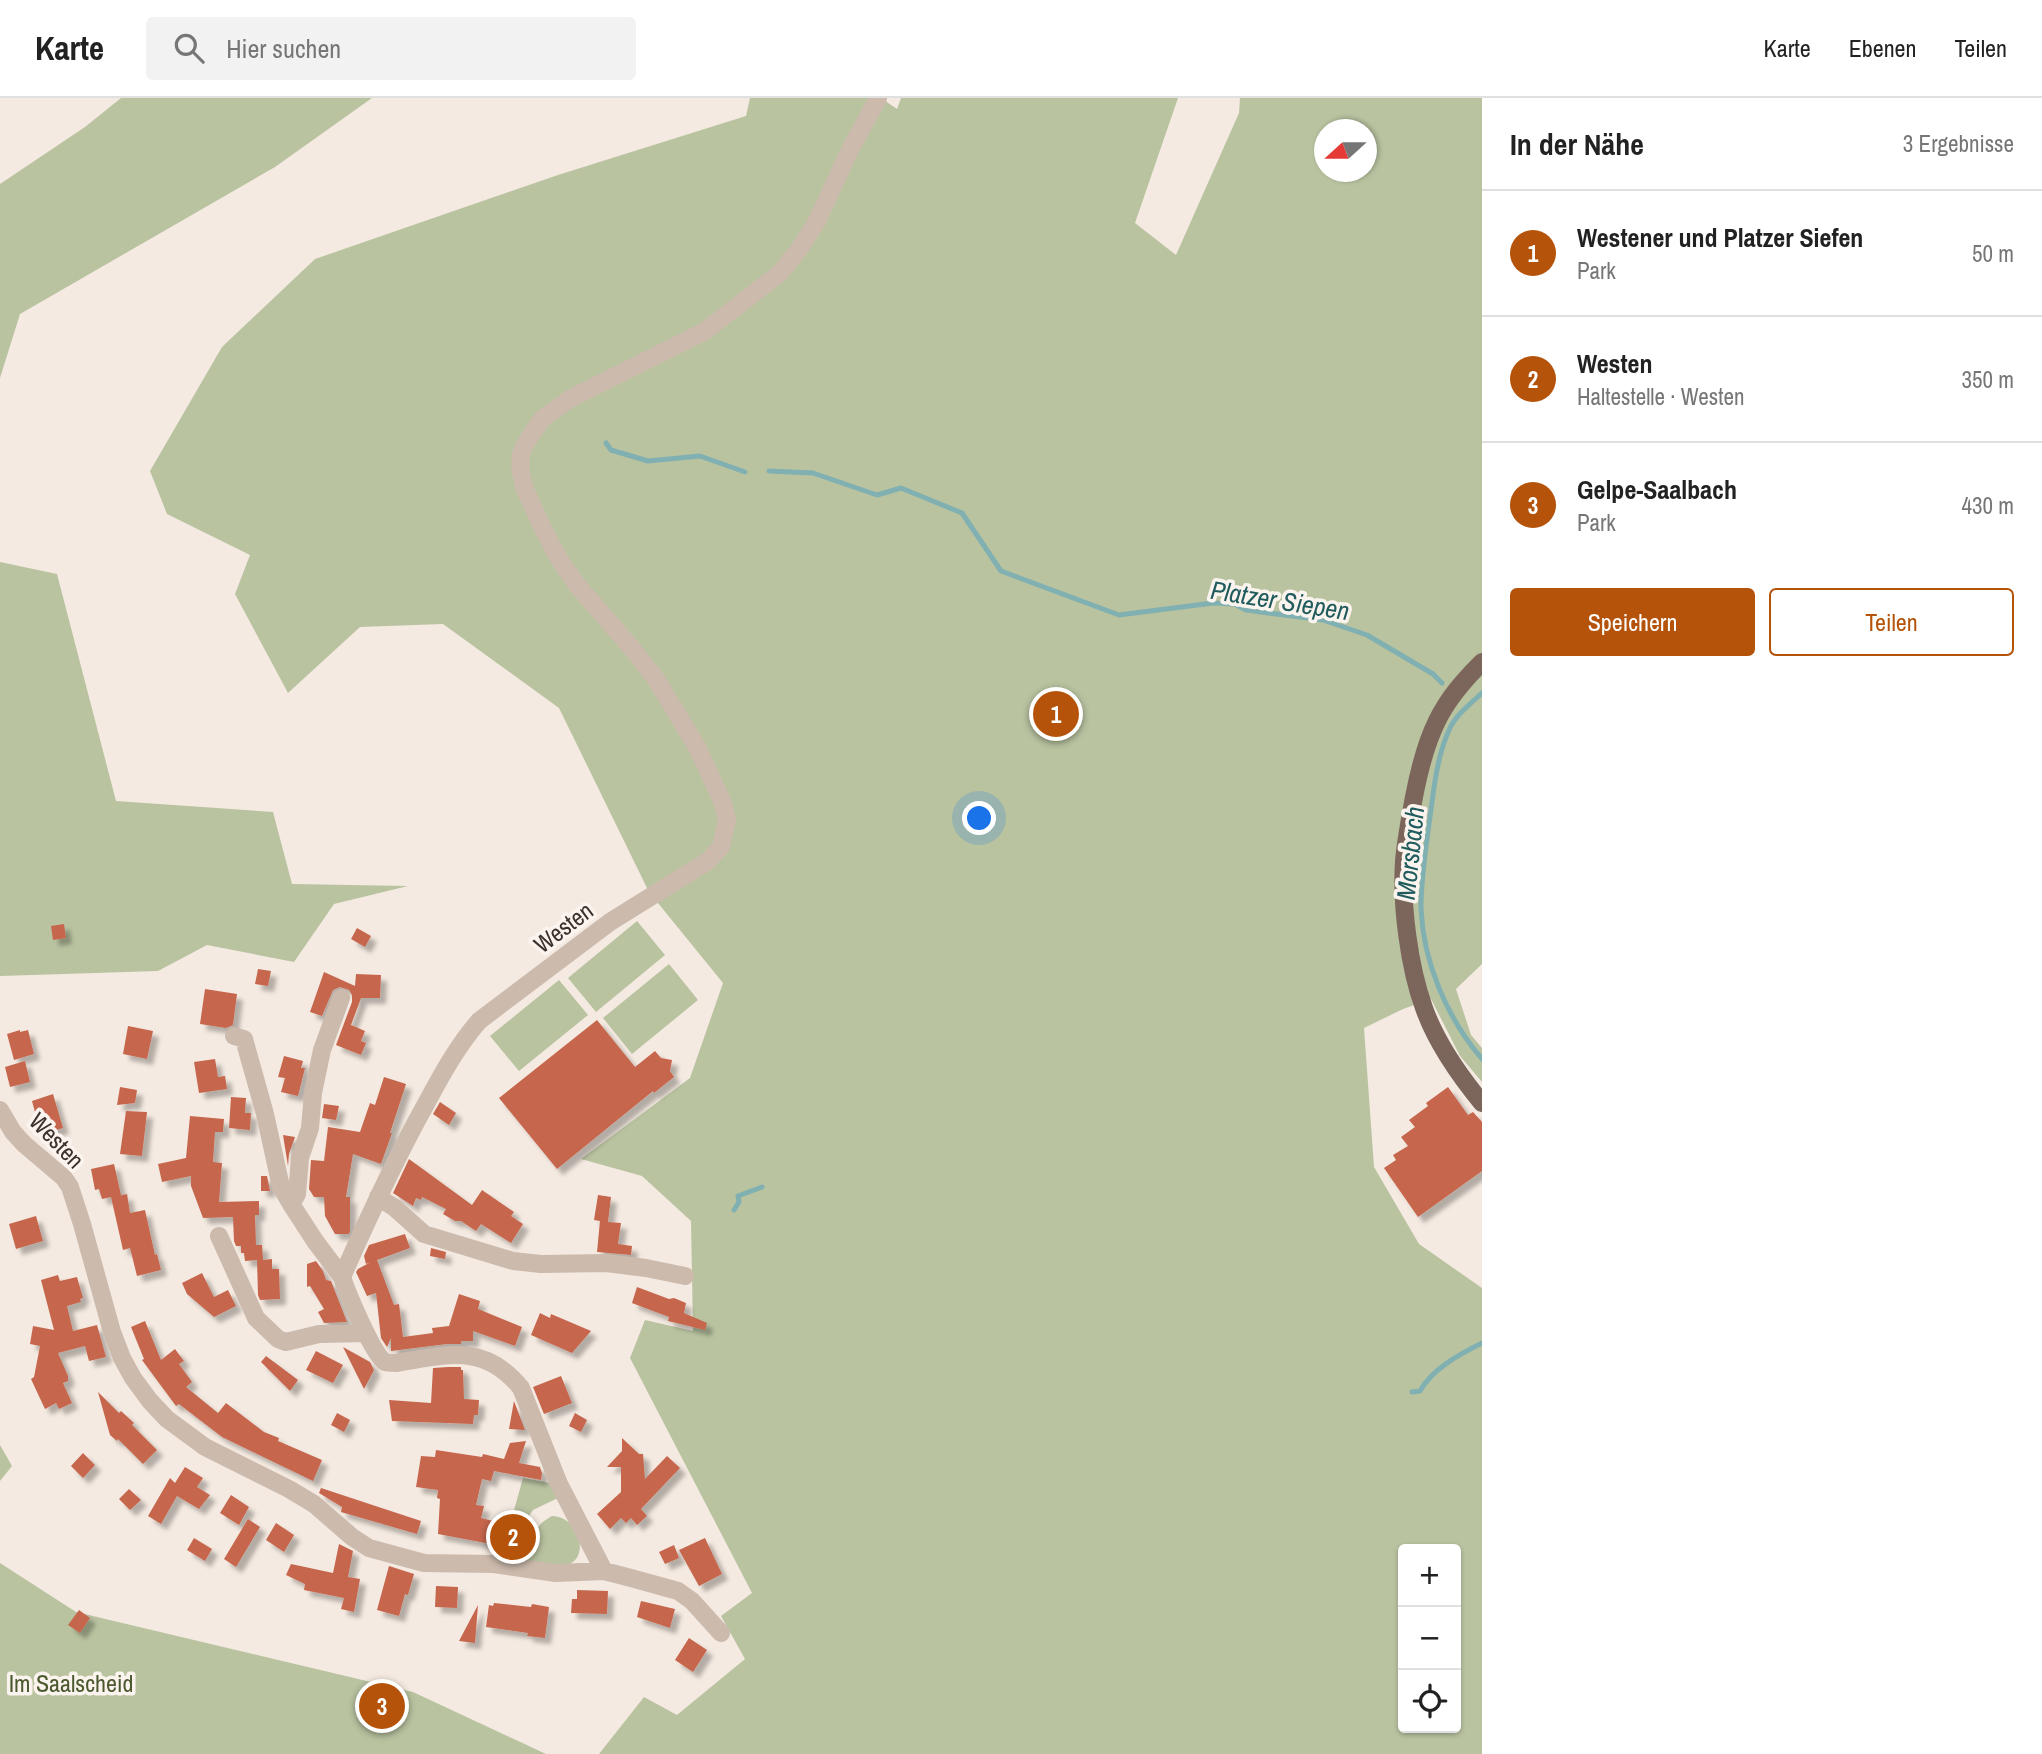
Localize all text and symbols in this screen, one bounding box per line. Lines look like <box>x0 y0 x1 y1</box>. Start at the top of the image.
search box <box>146 17 636 80</box>
text: Karte <box>35 26 104 70</box>
icon: search <box>170 29 208 67</box>
text: Hier suchen <box>226 31 341 66</box>
text: Karte <box>1764 32 1811 64</box>
text: Ebenen <box>1849 32 1916 64</box>
text: Teilen <box>1954 32 2007 64</box>
north arrow <box>1314 119 1377 182</box>
text: In der Nähe <box>1510 124 1644 164</box>
text: 3 Ergebnisse <box>1903 128 2014 159</box>
text: Westener und Platzer Siefen <box>1577 220 1863 255</box>
text: 1 <box>1528 238 1538 269</box>
text: 50 m <box>1972 238 2014 269</box>
text: Park <box>1577 255 1616 286</box>
text: Westen <box>1577 346 1652 381</box>
text: 2 <box>1528 364 1538 395</box>
text: 350 m <box>1962 364 2014 395</box>
text: Haltestelle · Westen <box>1577 381 1744 412</box>
text: Gelpe-Saalbach <box>1577 472 1737 507</box>
text: 3 <box>1528 490 1538 521</box>
text: 430 m <box>1962 490 2014 521</box>
text: Park <box>1577 507 1616 538</box>
water label: Platzer Siepen <box>1208 572 1352 628</box>
button: Speichern <box>1510 588 1755 656</box>
button: Teilen <box>1769 588 2014 656</box>
pin: 1 <box>1033 688 1079 740</box>
your location <box>962 801 996 835</box>
water label: Morsbach <box>1388 805 1432 901</box>
street label: Westen <box>527 894 599 960</box>
street label: Westen <box>22 1105 92 1175</box>
pin: 2 <box>490 1511 536 1563</box>
map controls <box>1398 1544 1461 1733</box>
button: + <box>1398 1544 1461 1607</box>
button: − <box>1398 1607 1461 1670</box>
park label: Im Saalscheid <box>9 1667 133 1699</box>
button: locate <box>1398 1670 1461 1733</box>
pin: 3 <box>359 1680 405 1732</box>

